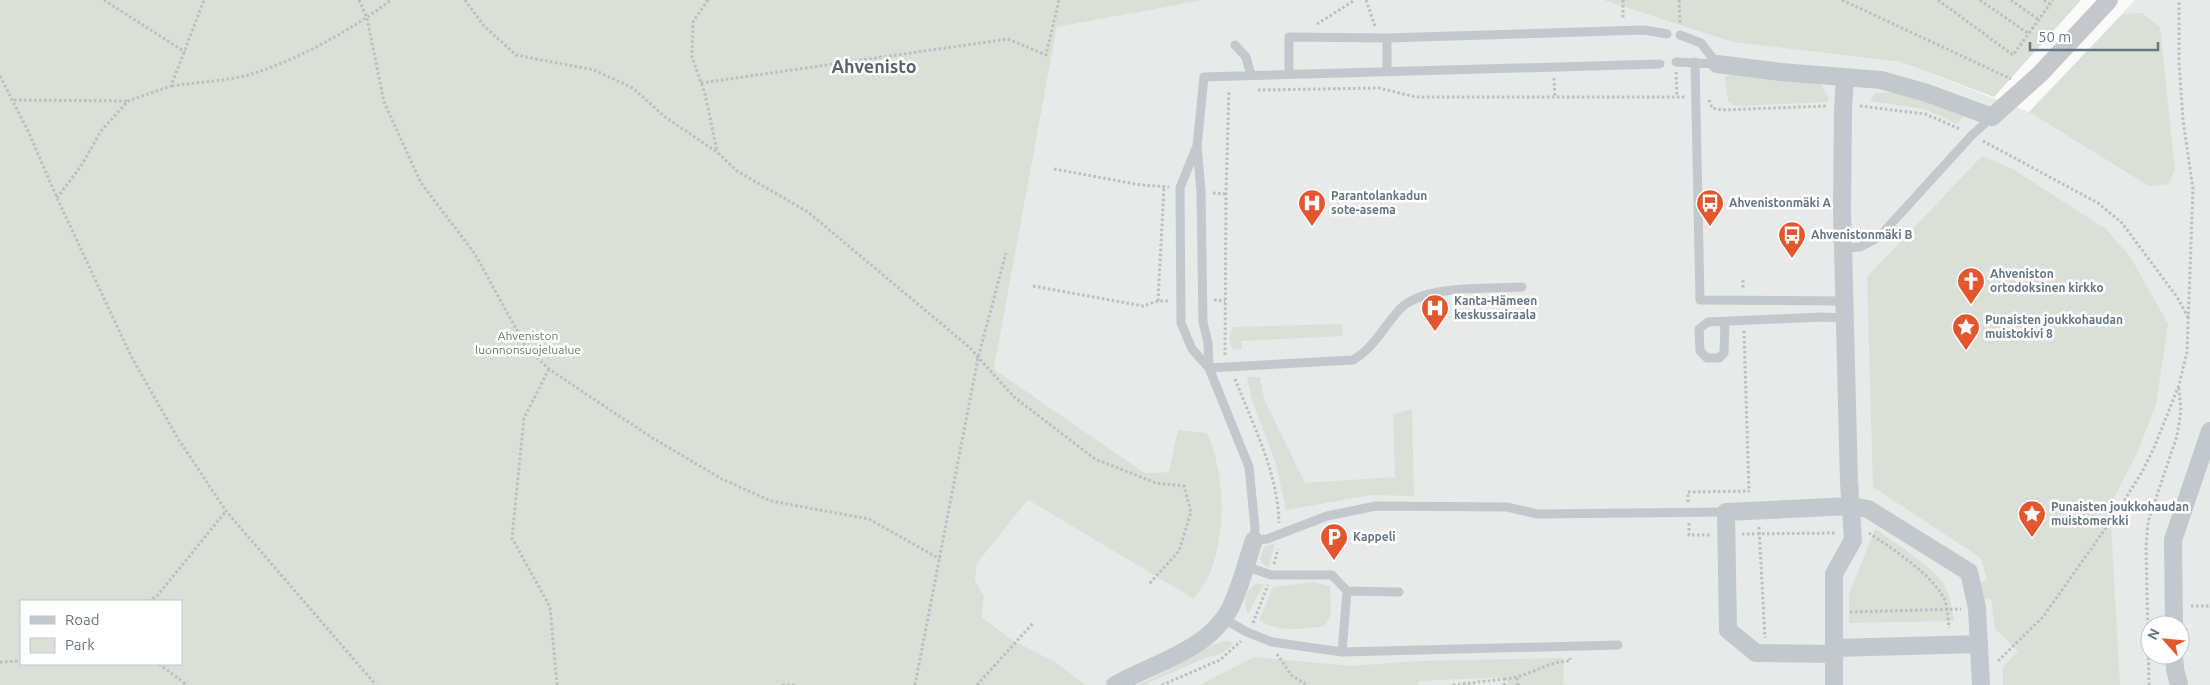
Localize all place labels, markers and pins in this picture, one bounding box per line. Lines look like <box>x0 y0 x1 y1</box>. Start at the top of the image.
hospital icon: Parantolankadun sote-asema <box>1297 188 1327 227</box>
bus stop icon: Ahvenistonmäki A <box>1695 188 1725 227</box>
place label: Parantolankadun sote-asema <box>1331 189 1427 216</box>
place label: Ahvenistonmäki A <box>1729 196 1832 209</box>
bus stop icon: Ahvenistonmäki B <box>1777 220 1807 259</box>
place label: Ahvenistonmäki B <box>1811 228 1913 241</box>
church icon: Ahveniston ortodoksinen kirkko <box>1956 266 1986 305</box>
place label: Ahveniston ortodoksinen kirkko <box>1990 267 2104 294</box>
hospital icon: Kanta-Hämeen keskussairaala <box>1420 293 1450 332</box>
place label: Kanta-Hämeen keskussairaala <box>1454 294 1537 321</box>
place icon: Punaisten joukkohaudan muistokivi 8 <box>1951 312 1981 351</box>
place label: Punaisten joukkohaudan muistokivi 8 <box>1985 313 2123 340</box>
place icon: Punaisten joukkohaudan muistomerkki <box>2017 499 2047 538</box>
place label: Punaisten joukkohaudan muistomerkki <box>2051 500 2189 527</box>
parking icon: Kappeli <box>1319 522 1349 561</box>
place label: Kappeli <box>1353 530 1396 543</box>

